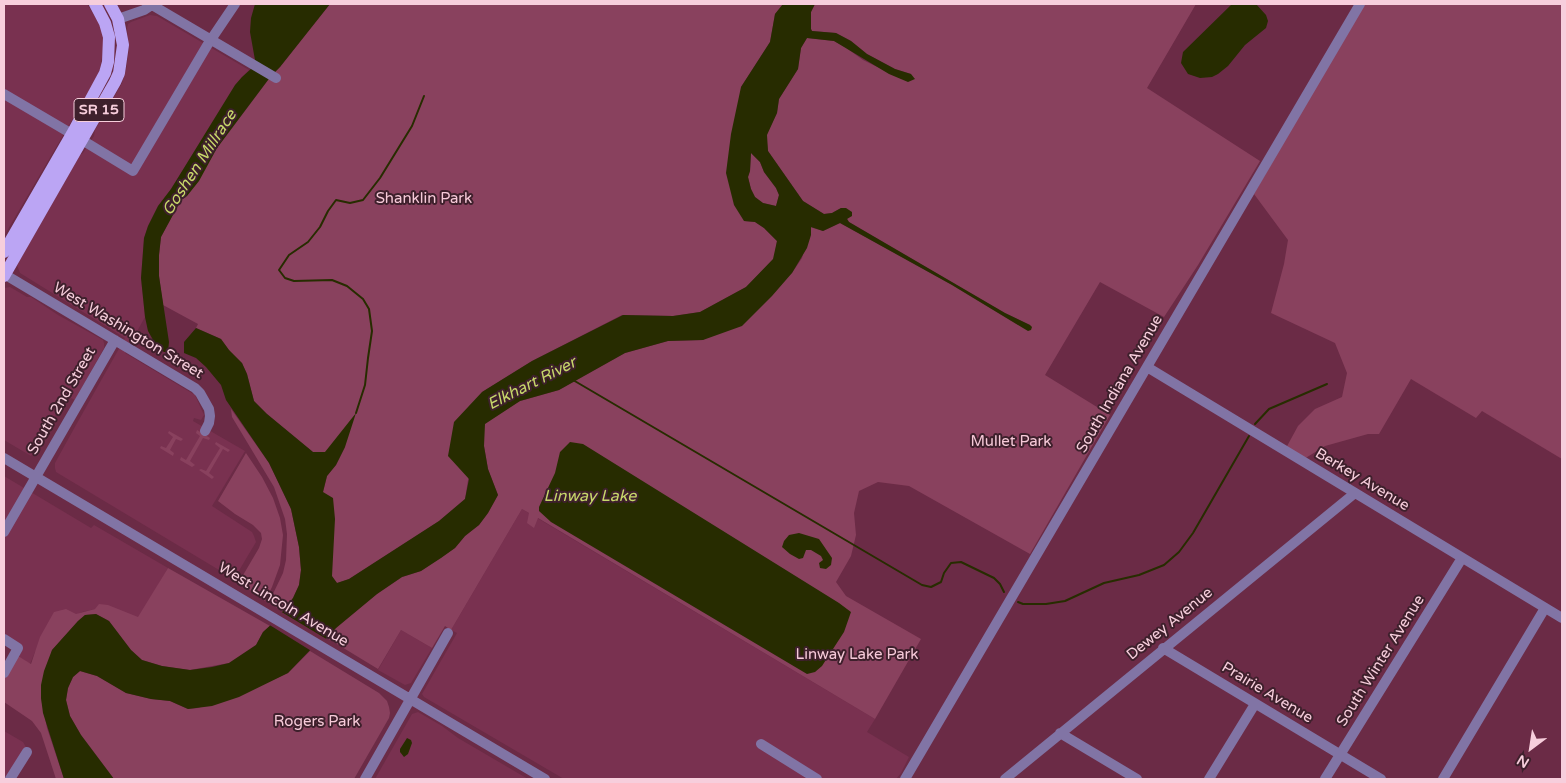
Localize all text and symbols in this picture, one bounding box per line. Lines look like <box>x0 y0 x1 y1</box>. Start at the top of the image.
road number: SR 15 <box>74 98 124 122</box>
water label: Goshen Millrace <box>159 107 241 219</box>
park label: Shanklin Park <box>376 190 472 208</box>
street label: West Washington Street <box>50 279 206 383</box>
street label: South Indiana Avenue <box>1073 312 1167 456</box>
street label: South 2nd Street <box>24 344 100 458</box>
water label: Elkhart River <box>484 353 580 415</box>
park label: Mullet Park <box>970 433 1052 451</box>
street label: Berkey Avenue <box>1312 445 1412 515</box>
water label: Linway Lake <box>544 487 636 507</box>
street label: West Lincoln Avenue <box>215 559 351 651</box>
street label: Dewey Avenue <box>1123 584 1217 664</box>
street label: South Winter Avenue <box>1333 592 1429 730</box>
park label: Linway Lake Park <box>796 646 918 664</box>
street label: Prairie Avenue <box>1218 659 1316 727</box>
park label: Rogers Park <box>274 713 360 731</box>
north arrow <box>1506 723 1556 773</box>
text: N <box>1514 751 1532 771</box>

